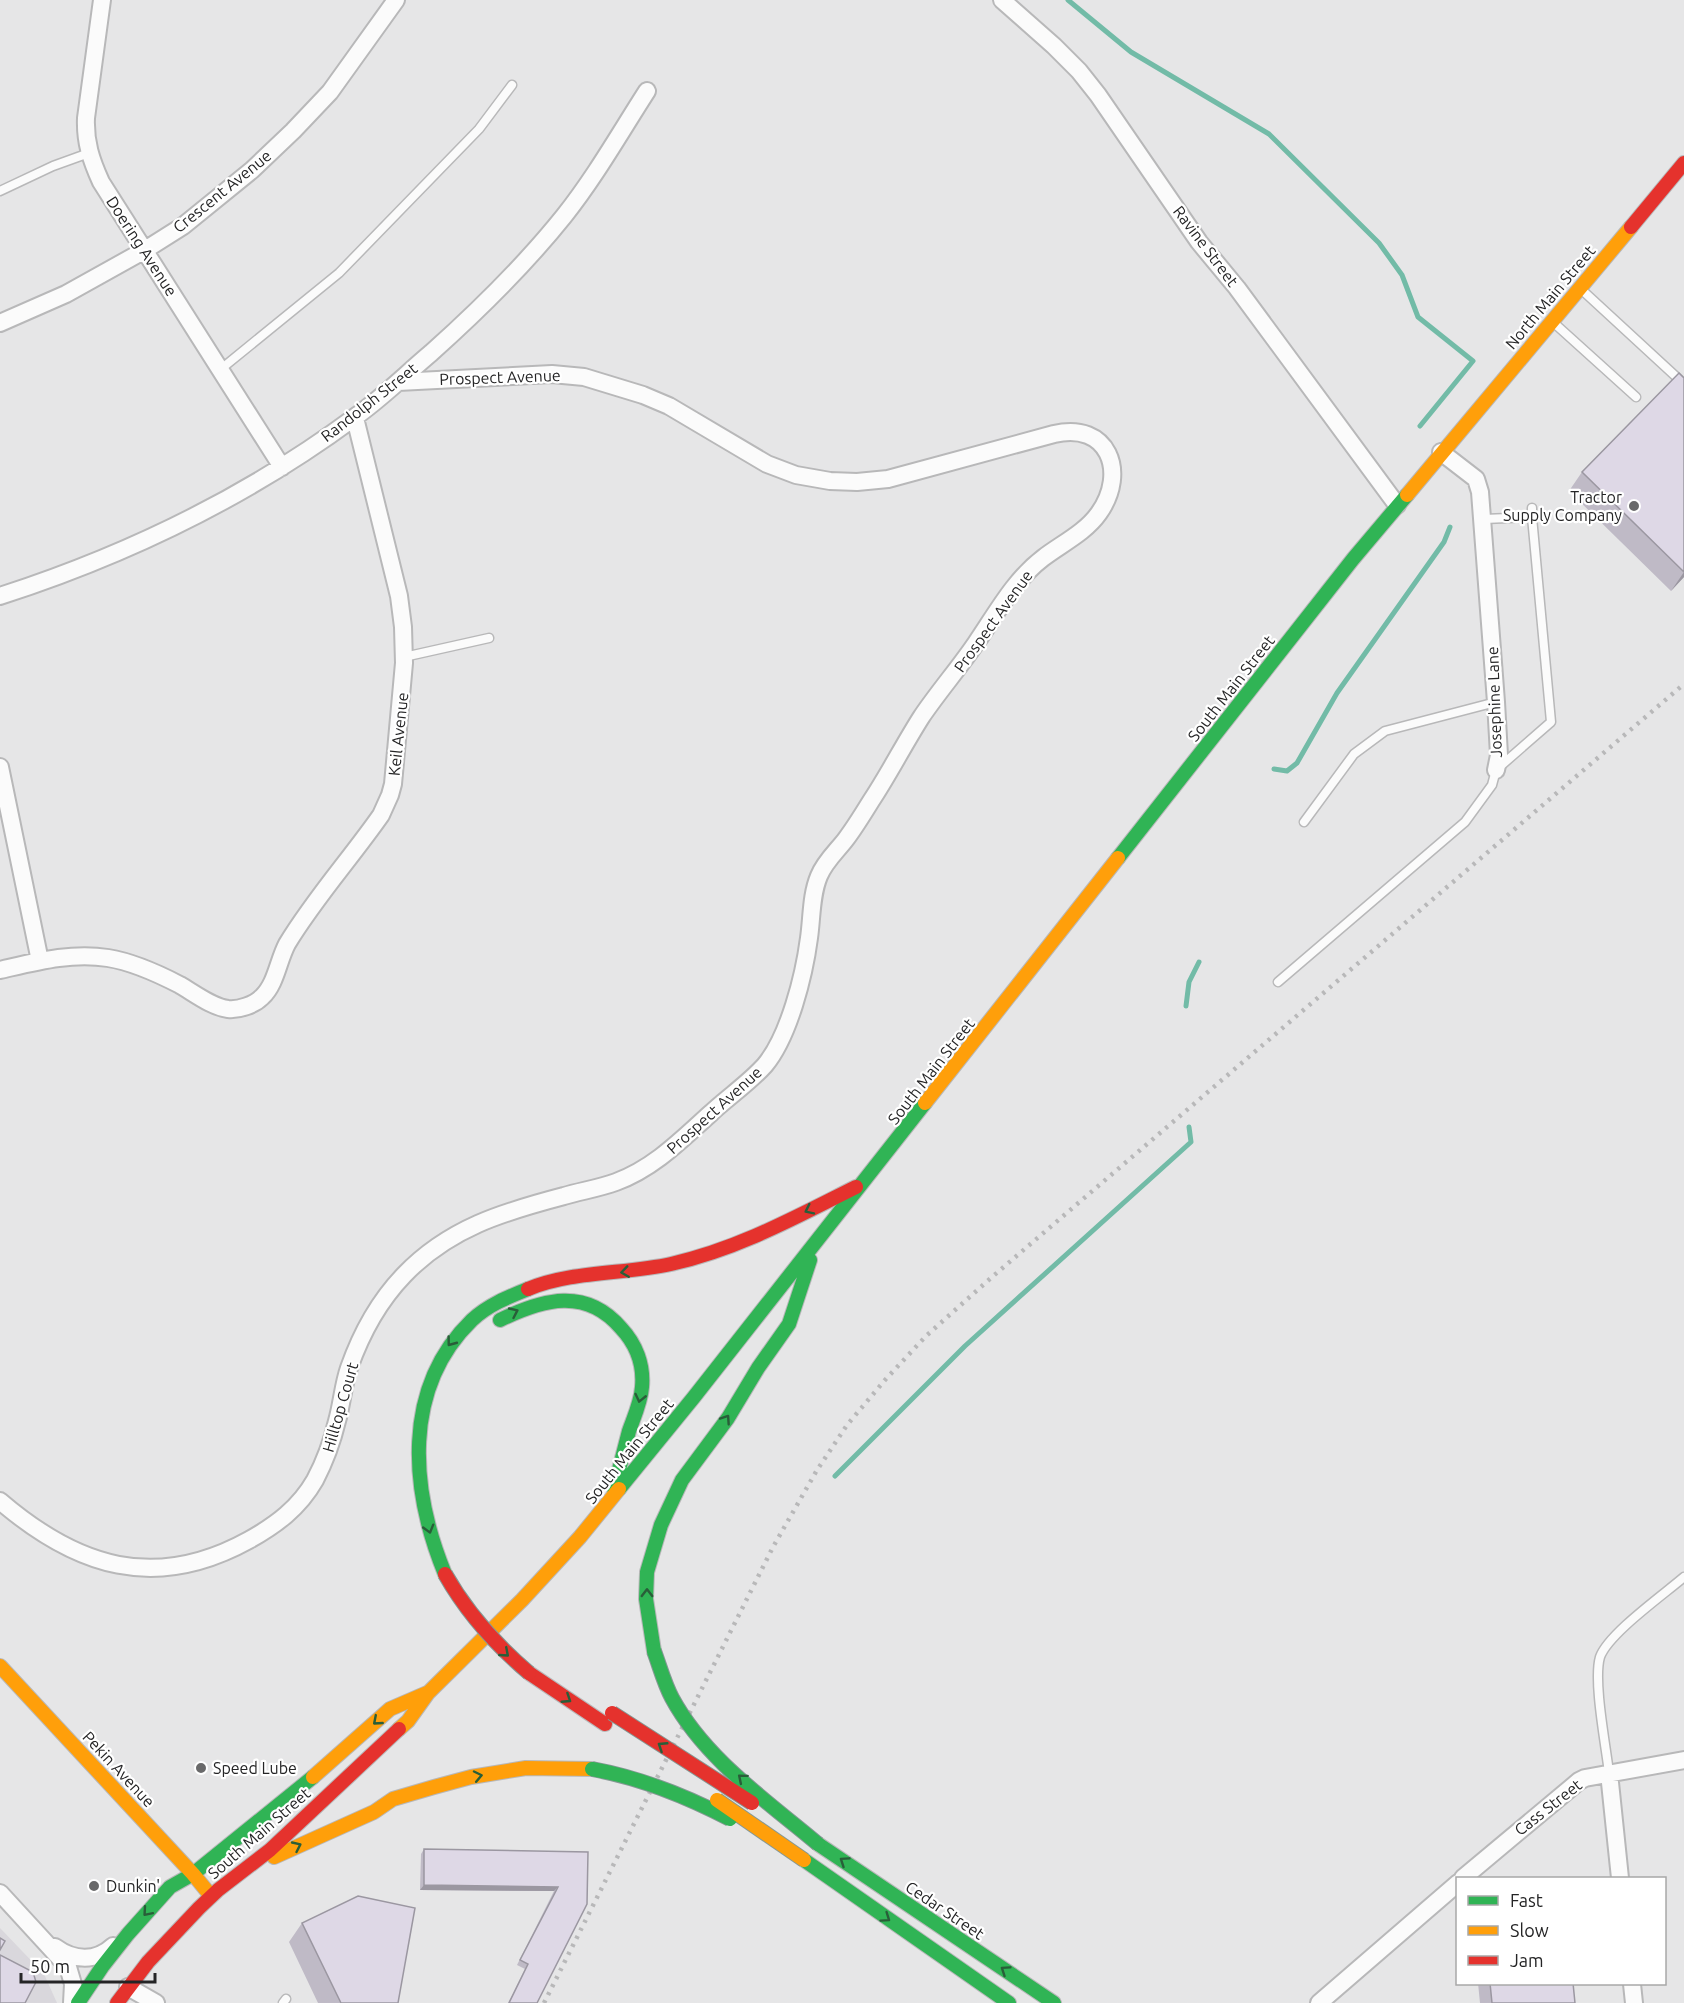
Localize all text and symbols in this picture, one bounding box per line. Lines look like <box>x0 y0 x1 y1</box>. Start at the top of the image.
street label: Crescent Avenue <box>169 146 275 236</box>
street label: Doering Avenue <box>103 193 181 299</box>
street label: Ravine Street <box>1170 202 1243 290</box>
street label: North Main Street <box>1502 241 1599 352</box>
street label: Randolph Street <box>317 358 421 445</box>
street label: Prospect Avenue <box>439 366 561 388</box>
place label: Tractor Supply Company <box>1503 488 1622 524</box>
marker: Tractor Supply Company <box>1627 499 1641 513</box>
street label: Prospect Avenue <box>950 567 1036 675</box>
street label: South Main Street <box>1184 631 1278 745</box>
street label: Josephine Lane <box>1483 646 1505 758</box>
street label: Keil Avenue <box>385 691 411 777</box>
street label: South Main Street <box>884 1014 978 1128</box>
street label: Prospect Avenue <box>663 1063 765 1157</box>
one-way arrow <box>805 1203 816 1215</box>
one-way arrow <box>621 1265 630 1277</box>
one-way arrow <box>508 1308 519 1320</box>
one-way arrow <box>447 1336 458 1347</box>
street label: Hilltop Court <box>319 1359 362 1454</box>
one-way arrow <box>634 1393 647 1403</box>
street label: South Main Street <box>581 1394 677 1507</box>
one-way arrow <box>719 1415 731 1425</box>
one-way arrow <box>422 1523 434 1534</box>
one-way arrow <box>641 1588 653 1597</box>
one-way arrow <box>498 1646 509 1657</box>
one-way arrow <box>560 1692 571 1703</box>
one-way arrow <box>373 1714 384 1725</box>
street label: Pekin Avenue <box>79 1727 159 1811</box>
one-way arrow <box>658 1742 669 1753</box>
place label: Speed Lube <box>213 1759 297 1777</box>
marker: Speed Lube <box>194 1761 208 1775</box>
one-way arrow <box>473 1770 483 1783</box>
one-way arrow <box>738 1775 749 1786</box>
street label: Cass Street <box>1511 1775 1586 1839</box>
street label: South Main Street <box>204 1783 314 1882</box>
one-way arrow <box>290 1841 301 1853</box>
one-way arrow <box>839 1857 850 1868</box>
place label: Dunkin' <box>106 1877 160 1895</box>
street label: Cedar Street <box>902 1877 988 1943</box>
legend <box>1456 1877 1666 1985</box>
marker: Dunkin' <box>87 1879 101 1893</box>
text: Fast <box>1510 1890 1543 1910</box>
one-way arrow <box>143 1905 154 1916</box>
one-way arrow <box>879 1911 890 1922</box>
text: Slow <box>1510 1920 1549 1940</box>
scale bar <box>21 1946 154 1984</box>
text: Jam <box>1510 1950 1544 1970</box>
text: 50 m <box>30 1956 70 1976</box>
one-way arrow <box>1001 1966 1012 1977</box>

